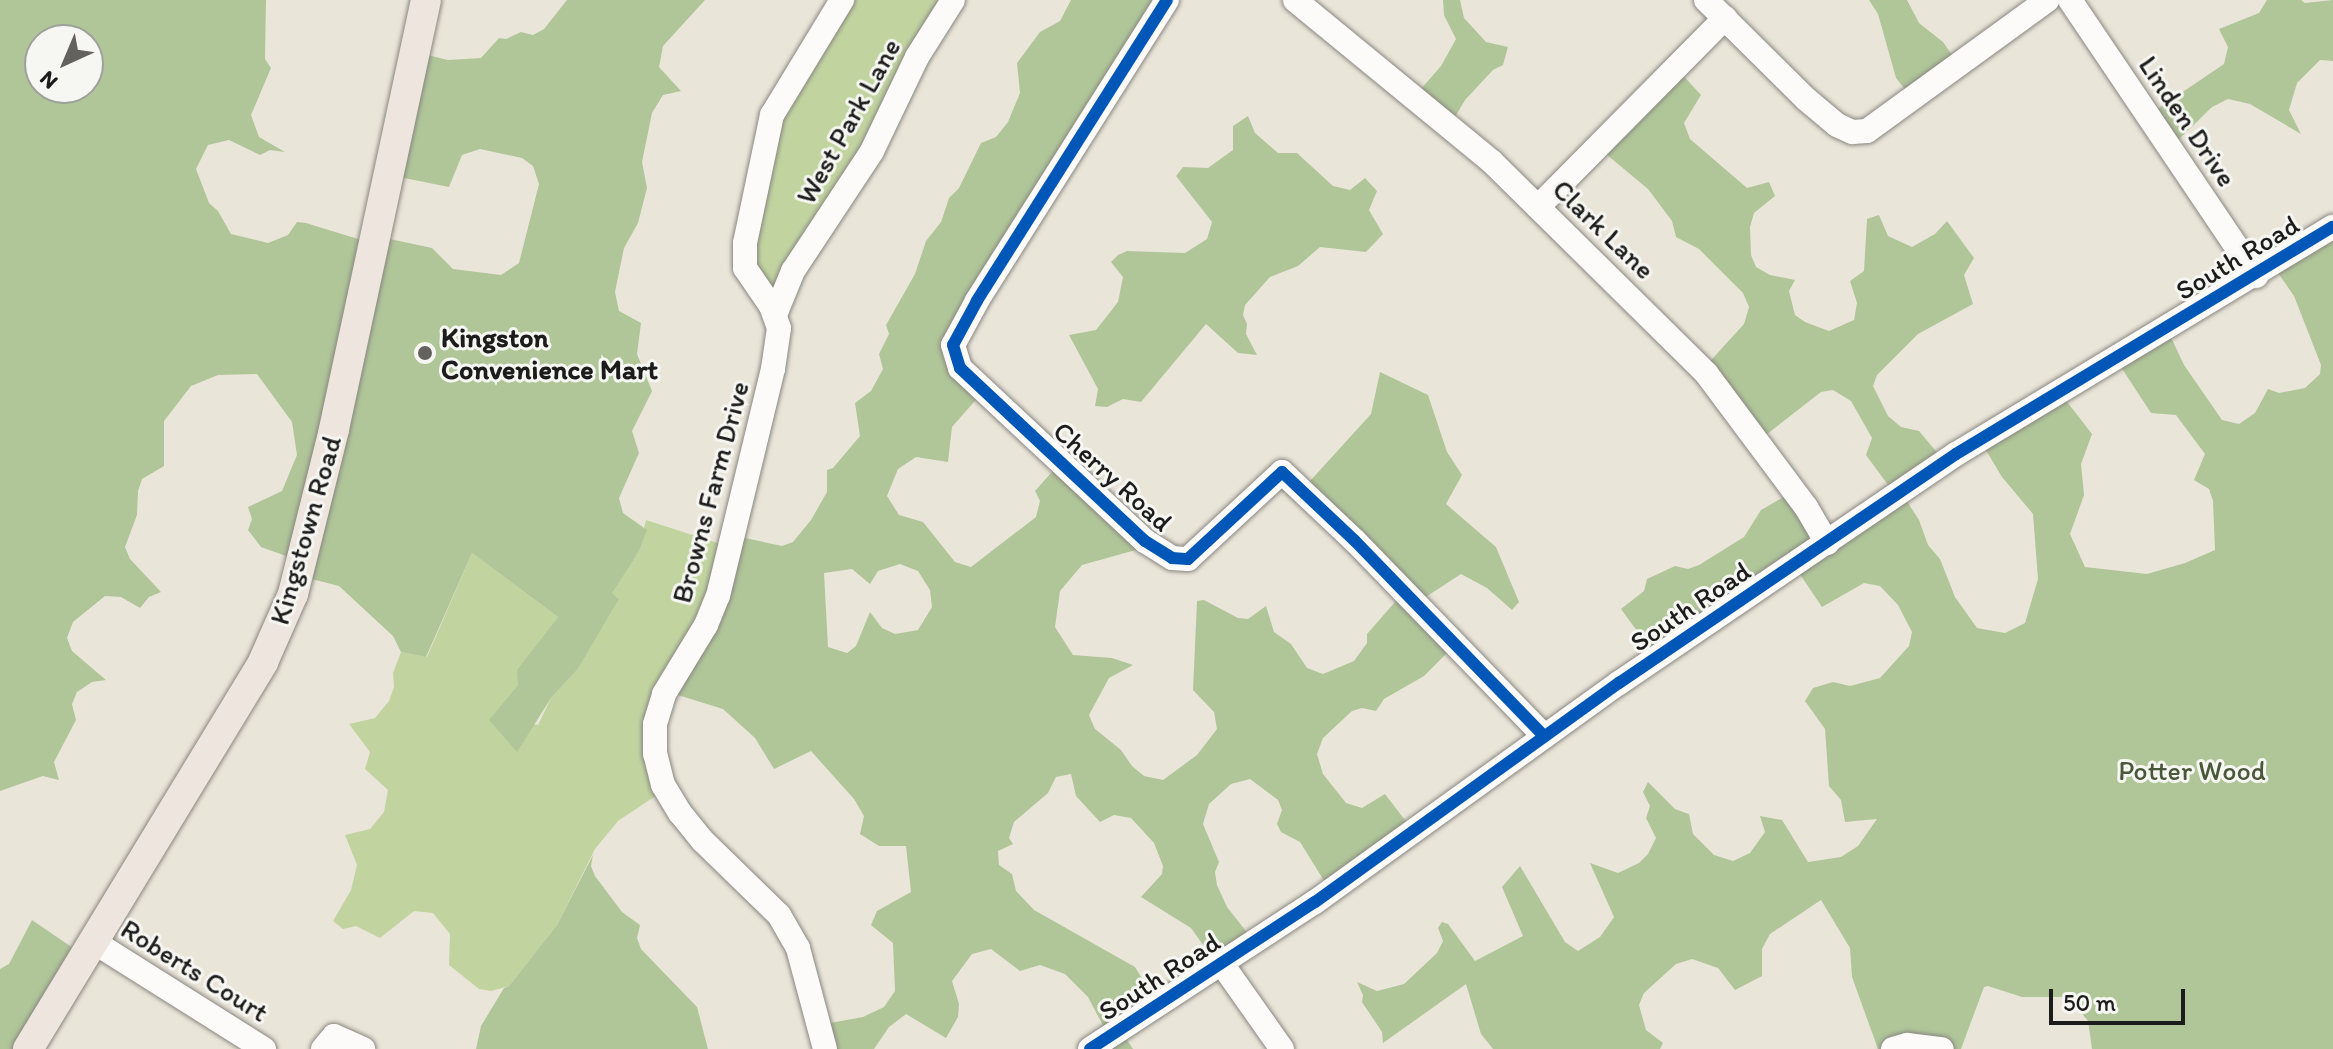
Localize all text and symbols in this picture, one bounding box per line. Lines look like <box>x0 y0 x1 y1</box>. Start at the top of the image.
north arrow <box>24 24 104 104</box>
street label: West Park Lane <box>789 32 907 210</box>
street label: Linden Drive <box>2132 49 2244 193</box>
text: N <box>34 65 63 95</box>
street label: Clark Lane <box>1546 172 1662 286</box>
street label: South Road <box>2170 207 2304 307</box>
place label: Kingston Convenience Mart <box>441 320 658 386</box>
marker: Kingston Convenience Mart <box>416 344 434 362</box>
street label: Browns Farm Drive <box>664 377 756 607</box>
street label: Cherry Road <box>1047 414 1179 538</box>
street label: Kingstown Road <box>262 432 348 628</box>
street label: South Road <box>1624 554 1756 658</box>
park label: Potter Wood <box>2118 753 2266 787</box>
street label: Roberts Court <box>115 911 275 1029</box>
street label: South Road <box>1092 925 1226 1027</box>
scale bar <box>2053 973 2189 1023</box>
text: 50 m <box>2063 988 2116 1017</box>

